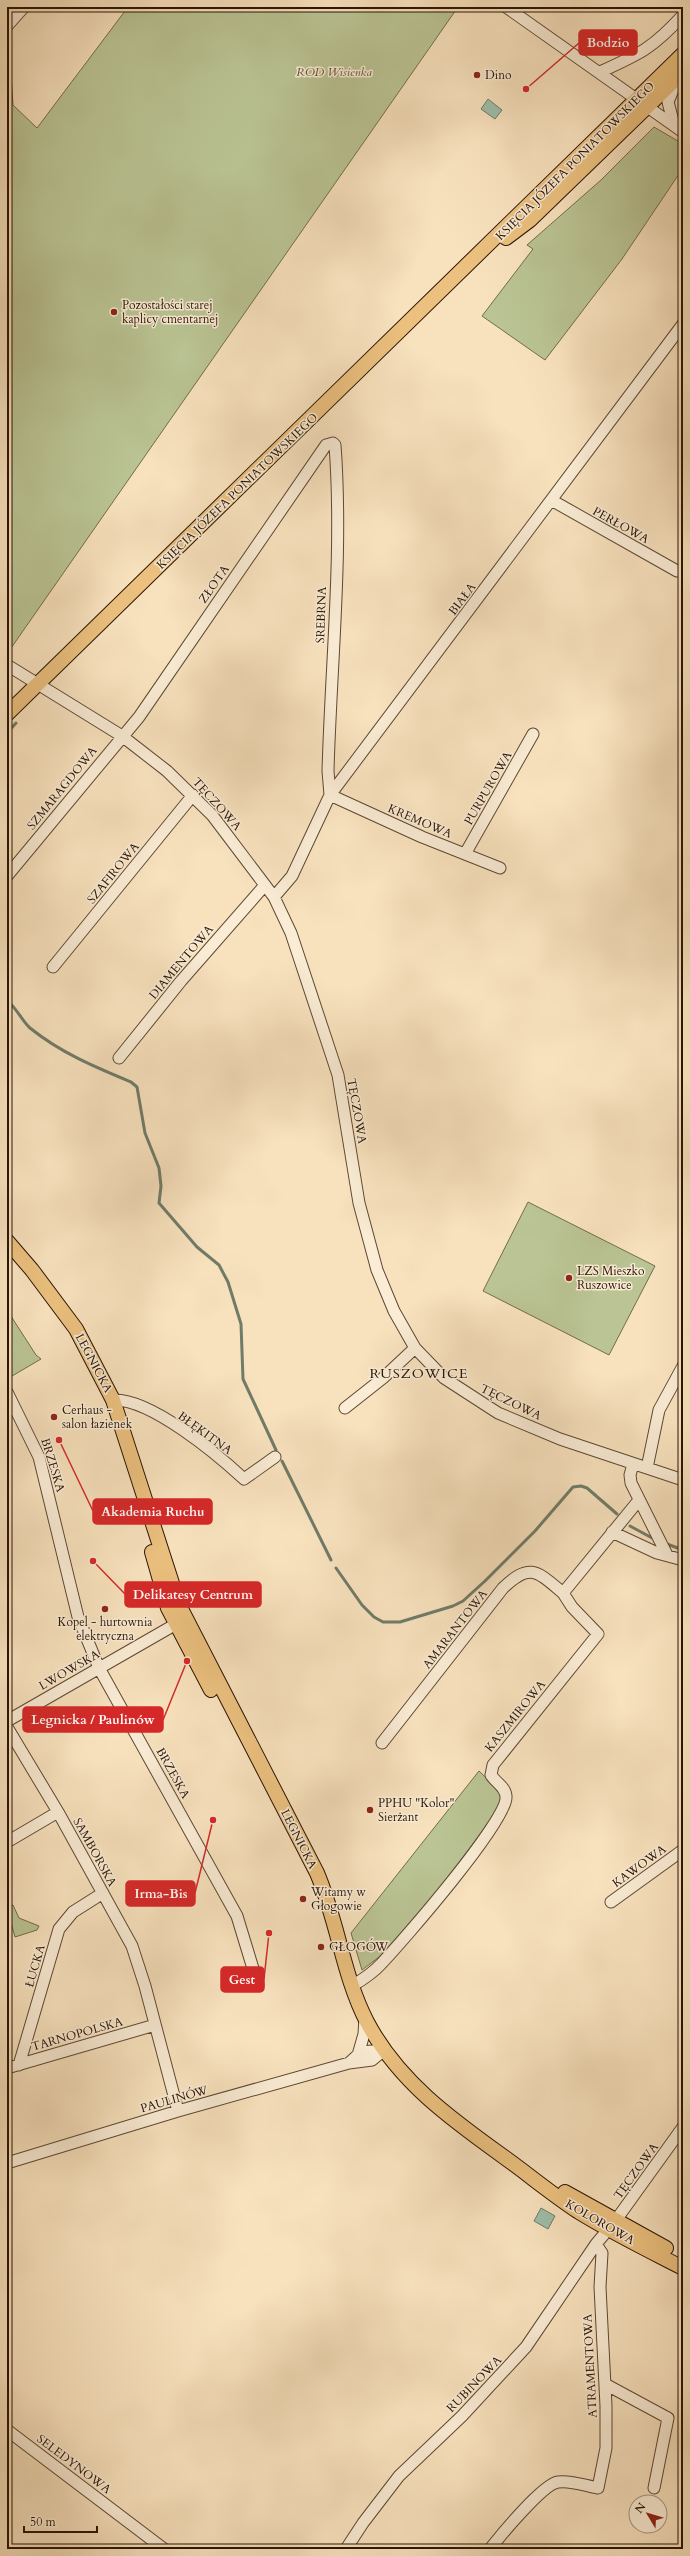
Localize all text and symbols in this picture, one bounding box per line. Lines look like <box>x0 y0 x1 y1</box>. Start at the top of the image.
callout: Bodzio <box>579 30 637 55</box>
text: Bodzio <box>587 34 630 52</box>
park label: ROD Wisienka <box>296 64 372 80</box>
place label: Dino <box>485 67 512 83</box>
marker: Dino <box>472 70 482 80</box>
street label: KSIĘCIA JÓZEFA PONIATOWSKIEGO <box>491 77 658 244</box>
place label: Pozostałości starej kaplicy cmentarnej <box>122 297 218 327</box>
marker: Pozostałości starej kaplicy cmentarnej <box>109 307 119 317</box>
street label: KSIĘCIA JÓZEFA PONIATOWSKIEGO <box>152 409 321 573</box>
street label: PERŁOWA <box>590 503 652 547</box>
street label: ZŁOTA <box>195 561 233 606</box>
street label: BIAŁA <box>445 579 480 618</box>
street label: SREBRNA <box>312 586 330 644</box>
street label: SZMARAGDOWA <box>23 743 101 833</box>
street label: PURPUROWA <box>460 748 516 828</box>
street label: TĘCZOWA <box>189 774 245 834</box>
street label: KREMOWA <box>386 800 455 842</box>
street label: SZAFIROWA <box>83 839 143 907</box>
street label: DIAMENTOWA <box>145 921 217 1002</box>
street label: TĘCZOWA <box>343 1077 371 1145</box>
place label: LZS Mieszko Ruszowice <box>577 1263 645 1293</box>
marker: LZS Mieszko Ruszowice <box>564 1273 574 1283</box>
street label: LEGNICKA <box>72 1330 117 1396</box>
district label: RUSZOWICE <box>370 1364 468 1383</box>
street label: TĘCZOWA <box>478 1380 545 1424</box>
place label: Cerhaus - salon łazienek <box>62 1402 133 1432</box>
street label: BŁĘKITNA <box>175 1408 236 1458</box>
marker: Cerhaus - salon łazienek <box>49 1412 59 1422</box>
street label: BRZESKA <box>37 1436 69 1495</box>
callout: Akademia Ruchu <box>93 1499 212 1524</box>
text: Akademia Ruchu <box>101 1503 205 1521</box>
callout: Delikatesy Centrum <box>125 1582 261 1607</box>
text: Delikatesy Centrum <box>133 1586 253 1604</box>
street label: AMARANTOWA <box>419 1586 491 1672</box>
marker: Kopel - hurtownia elektryczna <box>100 1604 110 1614</box>
place label: Kopel - hurtownia elektryczna <box>58 1614 153 1644</box>
street label: LWOWSKA <box>36 1646 103 1694</box>
street label: KASZMIROWA <box>481 1676 549 1755</box>
callout: Legnicka / Paulinów <box>23 1707 163 1732</box>
text: Legnicka / Paulinów <box>31 1711 155 1729</box>
street label: BRZESKA <box>152 1745 194 1802</box>
place label: PPHU "Kolor" Sierżant <box>378 1795 454 1825</box>
marker: PPHU "Kolor" Sierżant <box>365 1805 375 1815</box>
street label: LEGNICKA <box>277 1806 321 1872</box>
street label: SAMBORSKA <box>70 1815 121 1890</box>
street label: KAWOWA <box>609 1841 670 1891</box>
callout: Irma-Bis <box>126 1881 195 1906</box>
place label: Witamy w Głogowie <box>310 1884 366 1914</box>
text: Irma-Bis <box>134 1885 188 1903</box>
marker: Witamy w Głogowie <box>298 1894 308 1904</box>
place label: GŁOGÓW <box>329 1938 389 1955</box>
street label: ŁUCKA <box>21 1942 49 1989</box>
marker: GŁOGÓW <box>316 1942 326 1952</box>
callout: Gest <box>221 1967 264 1992</box>
text: Gest <box>229 1971 256 1989</box>
street label: TARNOPOLSKA <box>29 2013 125 2055</box>
street label: PAULINÓW <box>138 2081 210 2116</box>
street label: TĘCZOWA <box>610 2139 662 2202</box>
street label: KOLOROWA <box>562 2196 638 2249</box>
street label: ATRAMENTOWA <box>579 2313 601 2418</box>
street label: RUBINOWA <box>443 2352 505 2416</box>
street label: SELEDYNOWA <box>34 2431 115 2498</box>
north arrow <box>628 2494 668 2534</box>
text: N <box>632 2499 650 2517</box>
scale bar <box>24 2508 97 2534</box>
text: 50 m <box>30 2514 57 2530</box>

